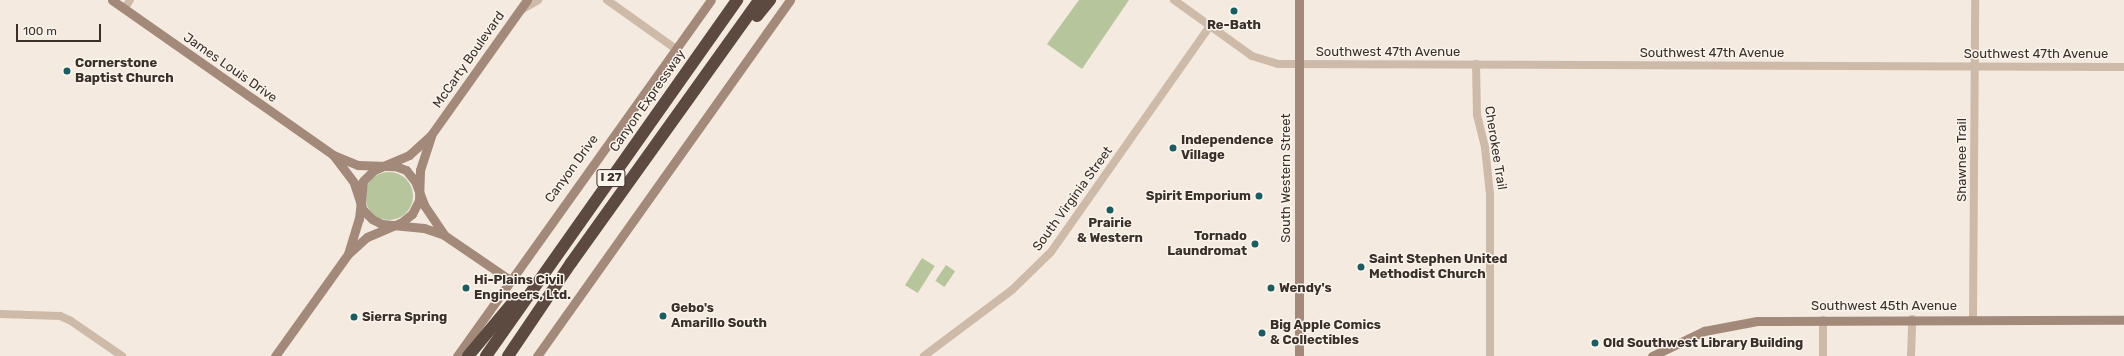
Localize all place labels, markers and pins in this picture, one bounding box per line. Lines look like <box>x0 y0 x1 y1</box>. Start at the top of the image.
marker: Re-Bath <box>1229 6 1239 16</box>
place label: Re-Bath <box>1207 17 1261 33</box>
place label: Cornerstone Baptist Church <box>75 56 174 87</box>
marker: Cornerstone Baptist Church <box>62 66 72 76</box>
place label: Independence Village <box>1181 133 1273 164</box>
marker: Independence Village <box>1168 143 1178 153</box>
place label: Spirit Emporium <box>1146 188 1251 204</box>
marker: Spirit Emporium <box>1254 191 1264 201</box>
marker: Prairie & Western <box>1105 205 1115 215</box>
place label: Prairie & Western <box>1077 216 1143 247</box>
place label: Tornado Laundromat <box>1167 229 1247 260</box>
marker: Tornado Laundromat <box>1250 239 1260 249</box>
place label: Saint Stephen United Methodist Church <box>1369 252 1508 283</box>
marker: Saint Stephen United Methodist Church <box>1356 262 1366 272</box>
place label: Hi-Plains Civil Engineers, Ltd. <box>474 273 571 304</box>
place label: Wendy's <box>1279 280 1332 296</box>
marker: Hi-Plains Civil Engineers, Ltd. <box>461 283 471 293</box>
marker: Wendy's <box>1266 283 1276 293</box>
place label: Gebo's Amarillo South <box>671 301 767 332</box>
place label: Sierra Spring <box>362 309 447 325</box>
marker: Gebo's Amarillo South <box>658 311 668 321</box>
marker: Sierra Spring <box>349 312 359 322</box>
place label: Big Apple Comics & Collectibles <box>1270 318 1381 349</box>
marker: Big Apple Comics & Collectibles <box>1257 328 1267 338</box>
place label: Old Southwest Library Building <box>1603 335 1804 351</box>
marker: Old Southwest Library Building <box>1590 338 1600 348</box>

